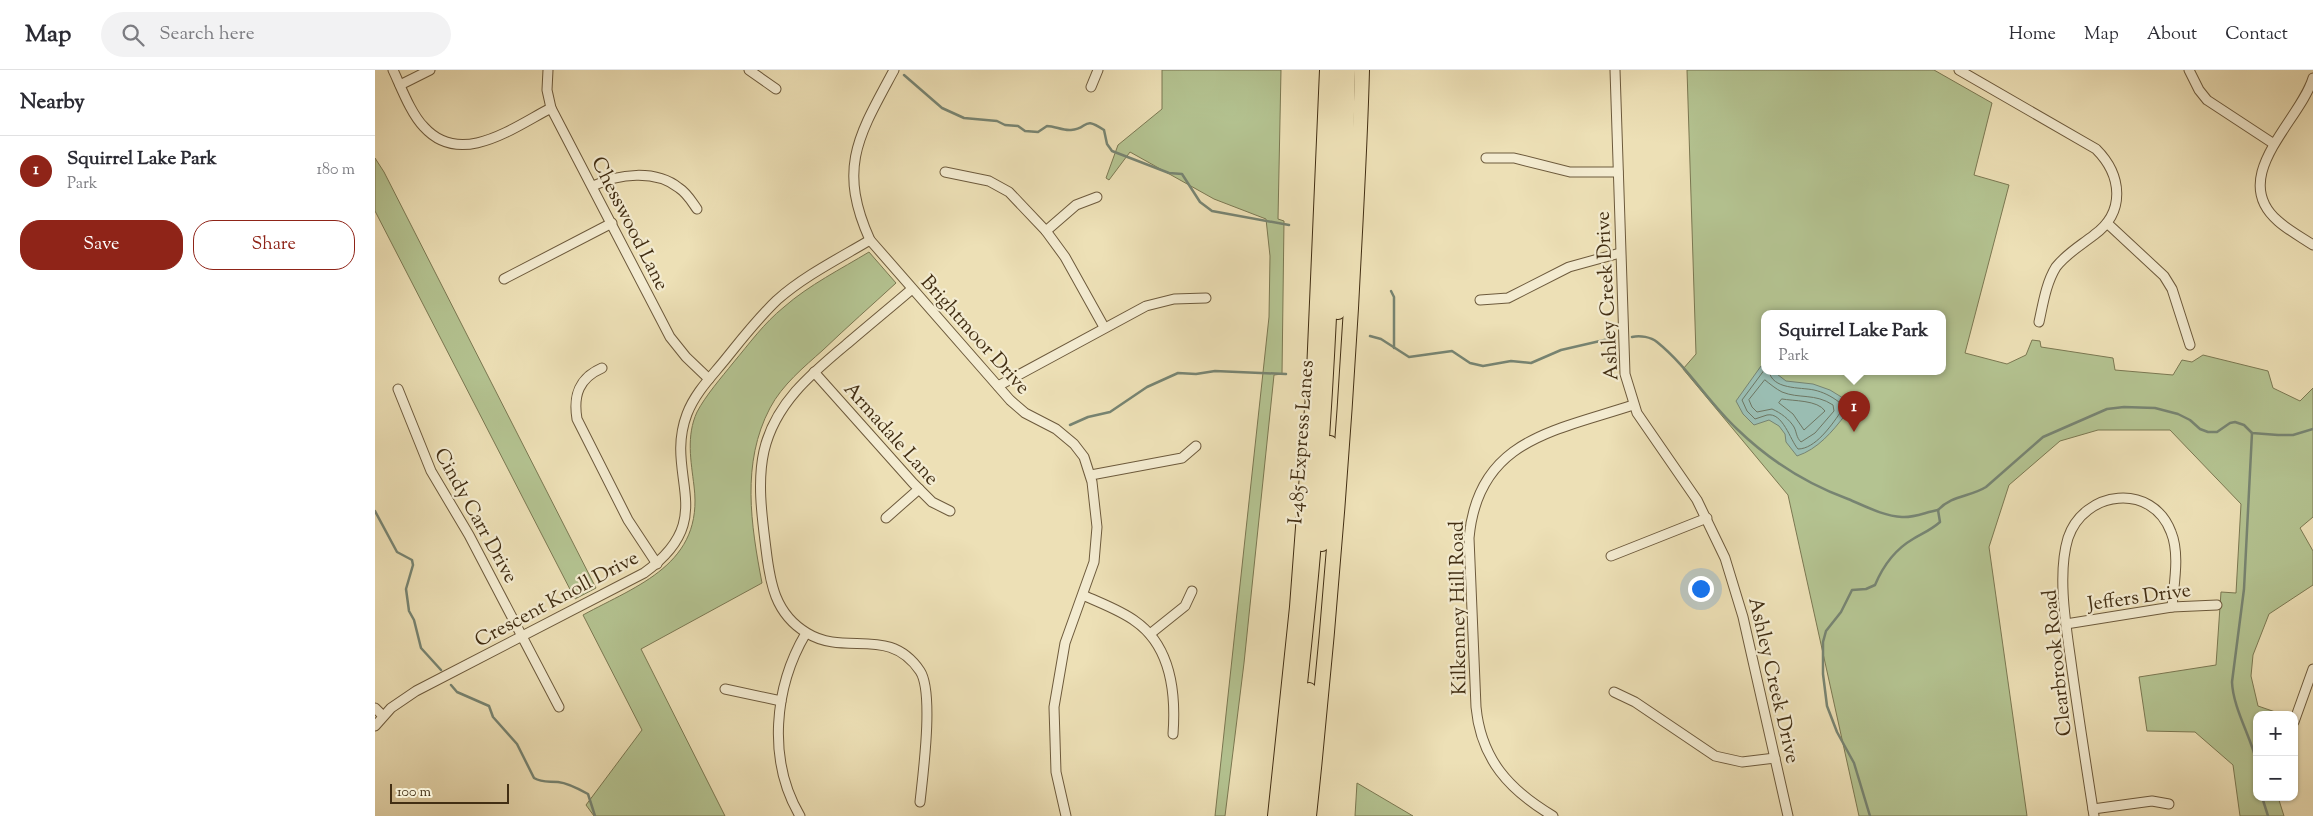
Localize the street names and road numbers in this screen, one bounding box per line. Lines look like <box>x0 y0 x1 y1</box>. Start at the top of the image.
street label: Chesswood Lane <box>583 152 675 296</box>
street label: Ashley Creek Drive <box>1590 210 1627 381</box>
street label: Brightmoor Drive <box>913 270 1036 402</box>
street label: I-485 Express Lanes <box>1282 359 1323 525</box>
street label: Armadale Lane <box>836 376 945 493</box>
street label: Cindy Carr Drive <box>426 443 524 589</box>
street label: Kilkenney Hill Road <box>1443 521 1476 695</box>
street label: Crescent Knoll Drive <box>470 545 644 656</box>
street label: Jeffers Drive <box>2085 577 2193 620</box>
street label: Clearbrook Road <box>2036 588 2081 738</box>
street label: Ashley Creek Drive <box>1739 595 1806 766</box>

